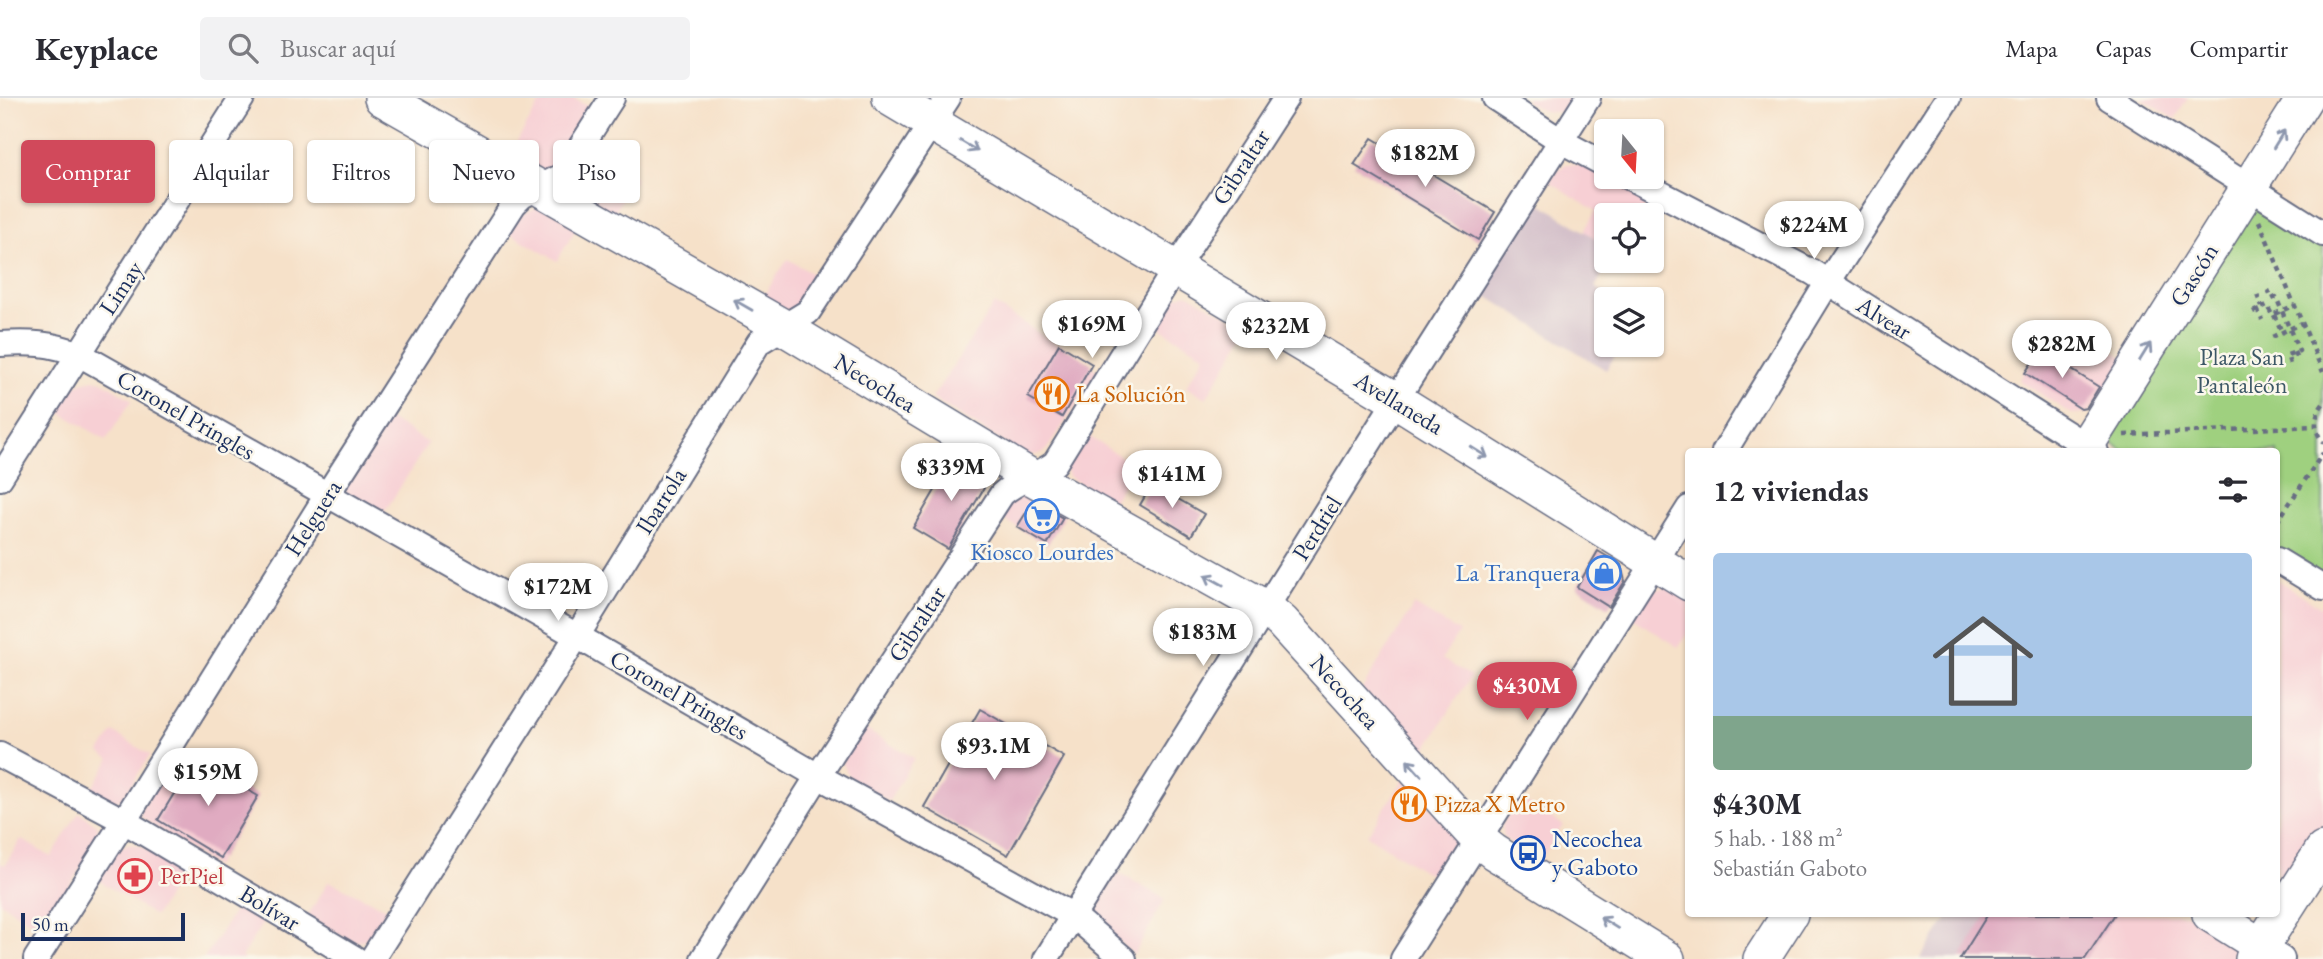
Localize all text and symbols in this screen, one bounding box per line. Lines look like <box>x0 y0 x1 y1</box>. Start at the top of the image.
search box <box>200 17 690 80</box>
text: Keyplace <box>35 27 158 70</box>
icon: search <box>224 29 262 67</box>
text: Buscar aquí <box>280 31 396 65</box>
text: Mapa <box>2005 33 2057 64</box>
text: Capas <box>2095 33 2151 64</box>
text: Compartir <box>2189 33 2288 64</box>
north arrow <box>1594 119 1664 189</box>
map controls <box>1594 119 1664 357</box>
street label: Gibraltar <box>1205 123 1277 210</box>
pin: $182M <box>1376 130 1474 189</box>
one-way arrow <box>2273 130 2287 150</box>
text: $182M <box>1391 137 1459 167</box>
one-way arrow <box>959 139 979 153</box>
chip: Comprar <box>21 140 155 203</box>
chip: Alquilar <box>169 140 293 203</box>
chip: Filtros <box>307 140 415 203</box>
chip: Nuevo <box>429 140 539 203</box>
chip: Piso <box>553 140 640 203</box>
pin: $224M <box>1765 202 1863 261</box>
button: locate <box>1594 203 1664 273</box>
text: $224M <box>1780 209 1848 239</box>
street label: Gascón <box>2162 237 2225 312</box>
street label: Limay <box>92 254 150 321</box>
button: layers <box>1594 287 1664 357</box>
street label: Alvear <box>1850 288 1918 346</box>
one-way arrow <box>733 297 753 311</box>
pin: $169M <box>1043 300 1141 360</box>
pin: $232M <box>1227 302 1325 362</box>
text: $169M <box>1058 308 1126 338</box>
text: $232M <box>1242 310 1310 340</box>
pin: $282M <box>2013 320 2111 380</box>
text: $282M <box>2028 328 2096 358</box>
park label: Plaza San Pantaleón <box>2197 341 2288 400</box>
one-way arrow <box>2138 343 2152 363</box>
street label: Necochea <box>829 346 922 419</box>
street label: Coronel Pringles <box>112 363 261 467</box>
street label: Avellaneda <box>1348 363 1450 442</box>
restaurant icon: La Solución <box>1033 375 1071 413</box>
place label: La Solución <box>1076 378 1186 409</box>
pin: $339M <box>902 444 1000 503</box>
one-way arrow <box>1469 446 1489 460</box>
pin: $141M <box>1123 450 1221 510</box>
text: $339M <box>917 451 985 481</box>
text: $141M <box>1138 458 1206 488</box>
street label: Ibarrola <box>628 461 693 540</box>
text: 12 viviendas <box>1713 471 1869 510</box>
icon: filters <box>2214 471 2252 509</box>
street label: Helguera <box>277 473 348 562</box>
street label: Perdriel <box>1285 489 1349 566</box>
supermarket icon: Kiosco Lourdes <box>1023 497 1061 535</box>
place label: Kiosco Lourdes <box>970 536 1114 567</box>
shop icon: La Tranquera <box>1585 554 1623 592</box>
place label: La Tranquera <box>1456 557 1580 588</box>
pin: $172M <box>509 564 607 623</box>
text: $172M <box>524 571 592 601</box>
one-way arrow <box>1205 573 1225 587</box>
street label: Gibraltar <box>881 580 953 667</box>
icon: home <box>1920 598 2046 724</box>
pin: $183M <box>1154 608 1252 668</box>
text: $183M <box>1169 616 1237 646</box>
street label: Coronel Pringles <box>605 643 754 747</box>
street label: Necochea <box>1304 648 1387 736</box>
pin: $430M <box>1478 662 1576 722</box>
text: $430M <box>1493 670 1561 700</box>
pin: $93.1M <box>937 722 1051 782</box>
text: $93.1M <box>957 730 1031 760</box>
pin: $159M <box>159 748 257 808</box>
text: $159M <box>174 756 242 786</box>
one-way arrow <box>1406 759 1422 777</box>
text: $430M <box>1713 784 1802 823</box>
restaurant icon: Pizza X Metro <box>1390 785 1428 823</box>
place label: Pizza X Metro <box>1434 788 1565 819</box>
place label: Necochea y Gaboto <box>1552 823 1643 882</box>
text: 5 hab. · 188 m² <box>1713 823 1843 853</box>
bus stop icon: Necochea y Gaboto <box>1509 834 1547 872</box>
text: Sebastián Gaboto <box>1713 853 1867 883</box>
pharmacy icon: PerPiel <box>116 857 154 895</box>
place label: PerPiel <box>160 860 224 891</box>
street label: Bolívar <box>234 878 306 938</box>
scale bar <box>21 910 186 942</box>
text: 50 m <box>32 912 69 937</box>
one-way arrow <box>1600 916 1620 930</box>

